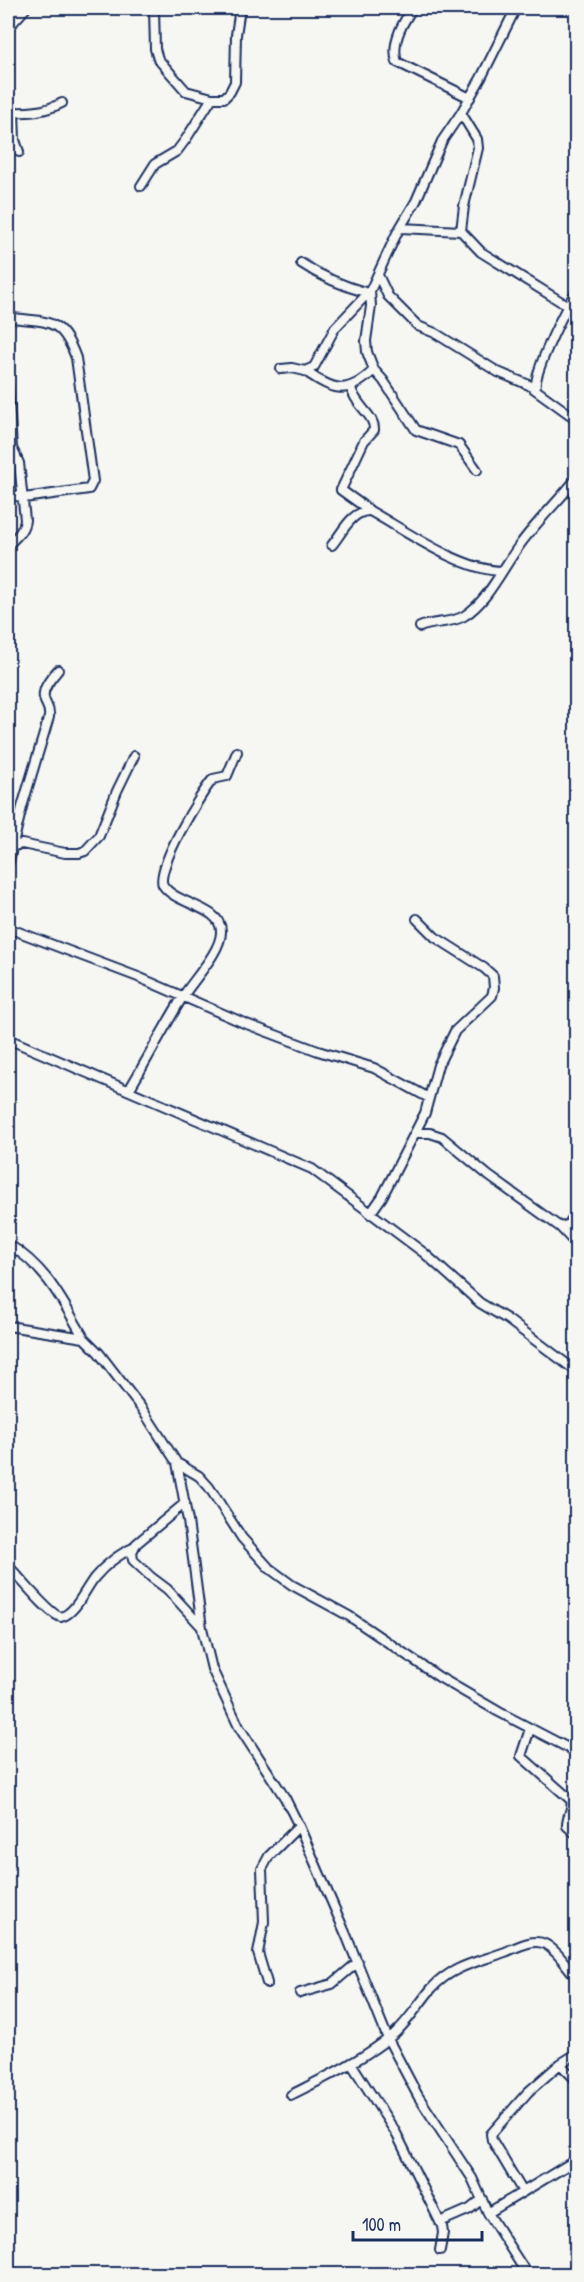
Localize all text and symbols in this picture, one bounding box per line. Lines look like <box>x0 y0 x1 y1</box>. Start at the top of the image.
scale bar <box>353 2204 482 2242</box>
text: 100 m <box>362 2212 401 2237</box>

